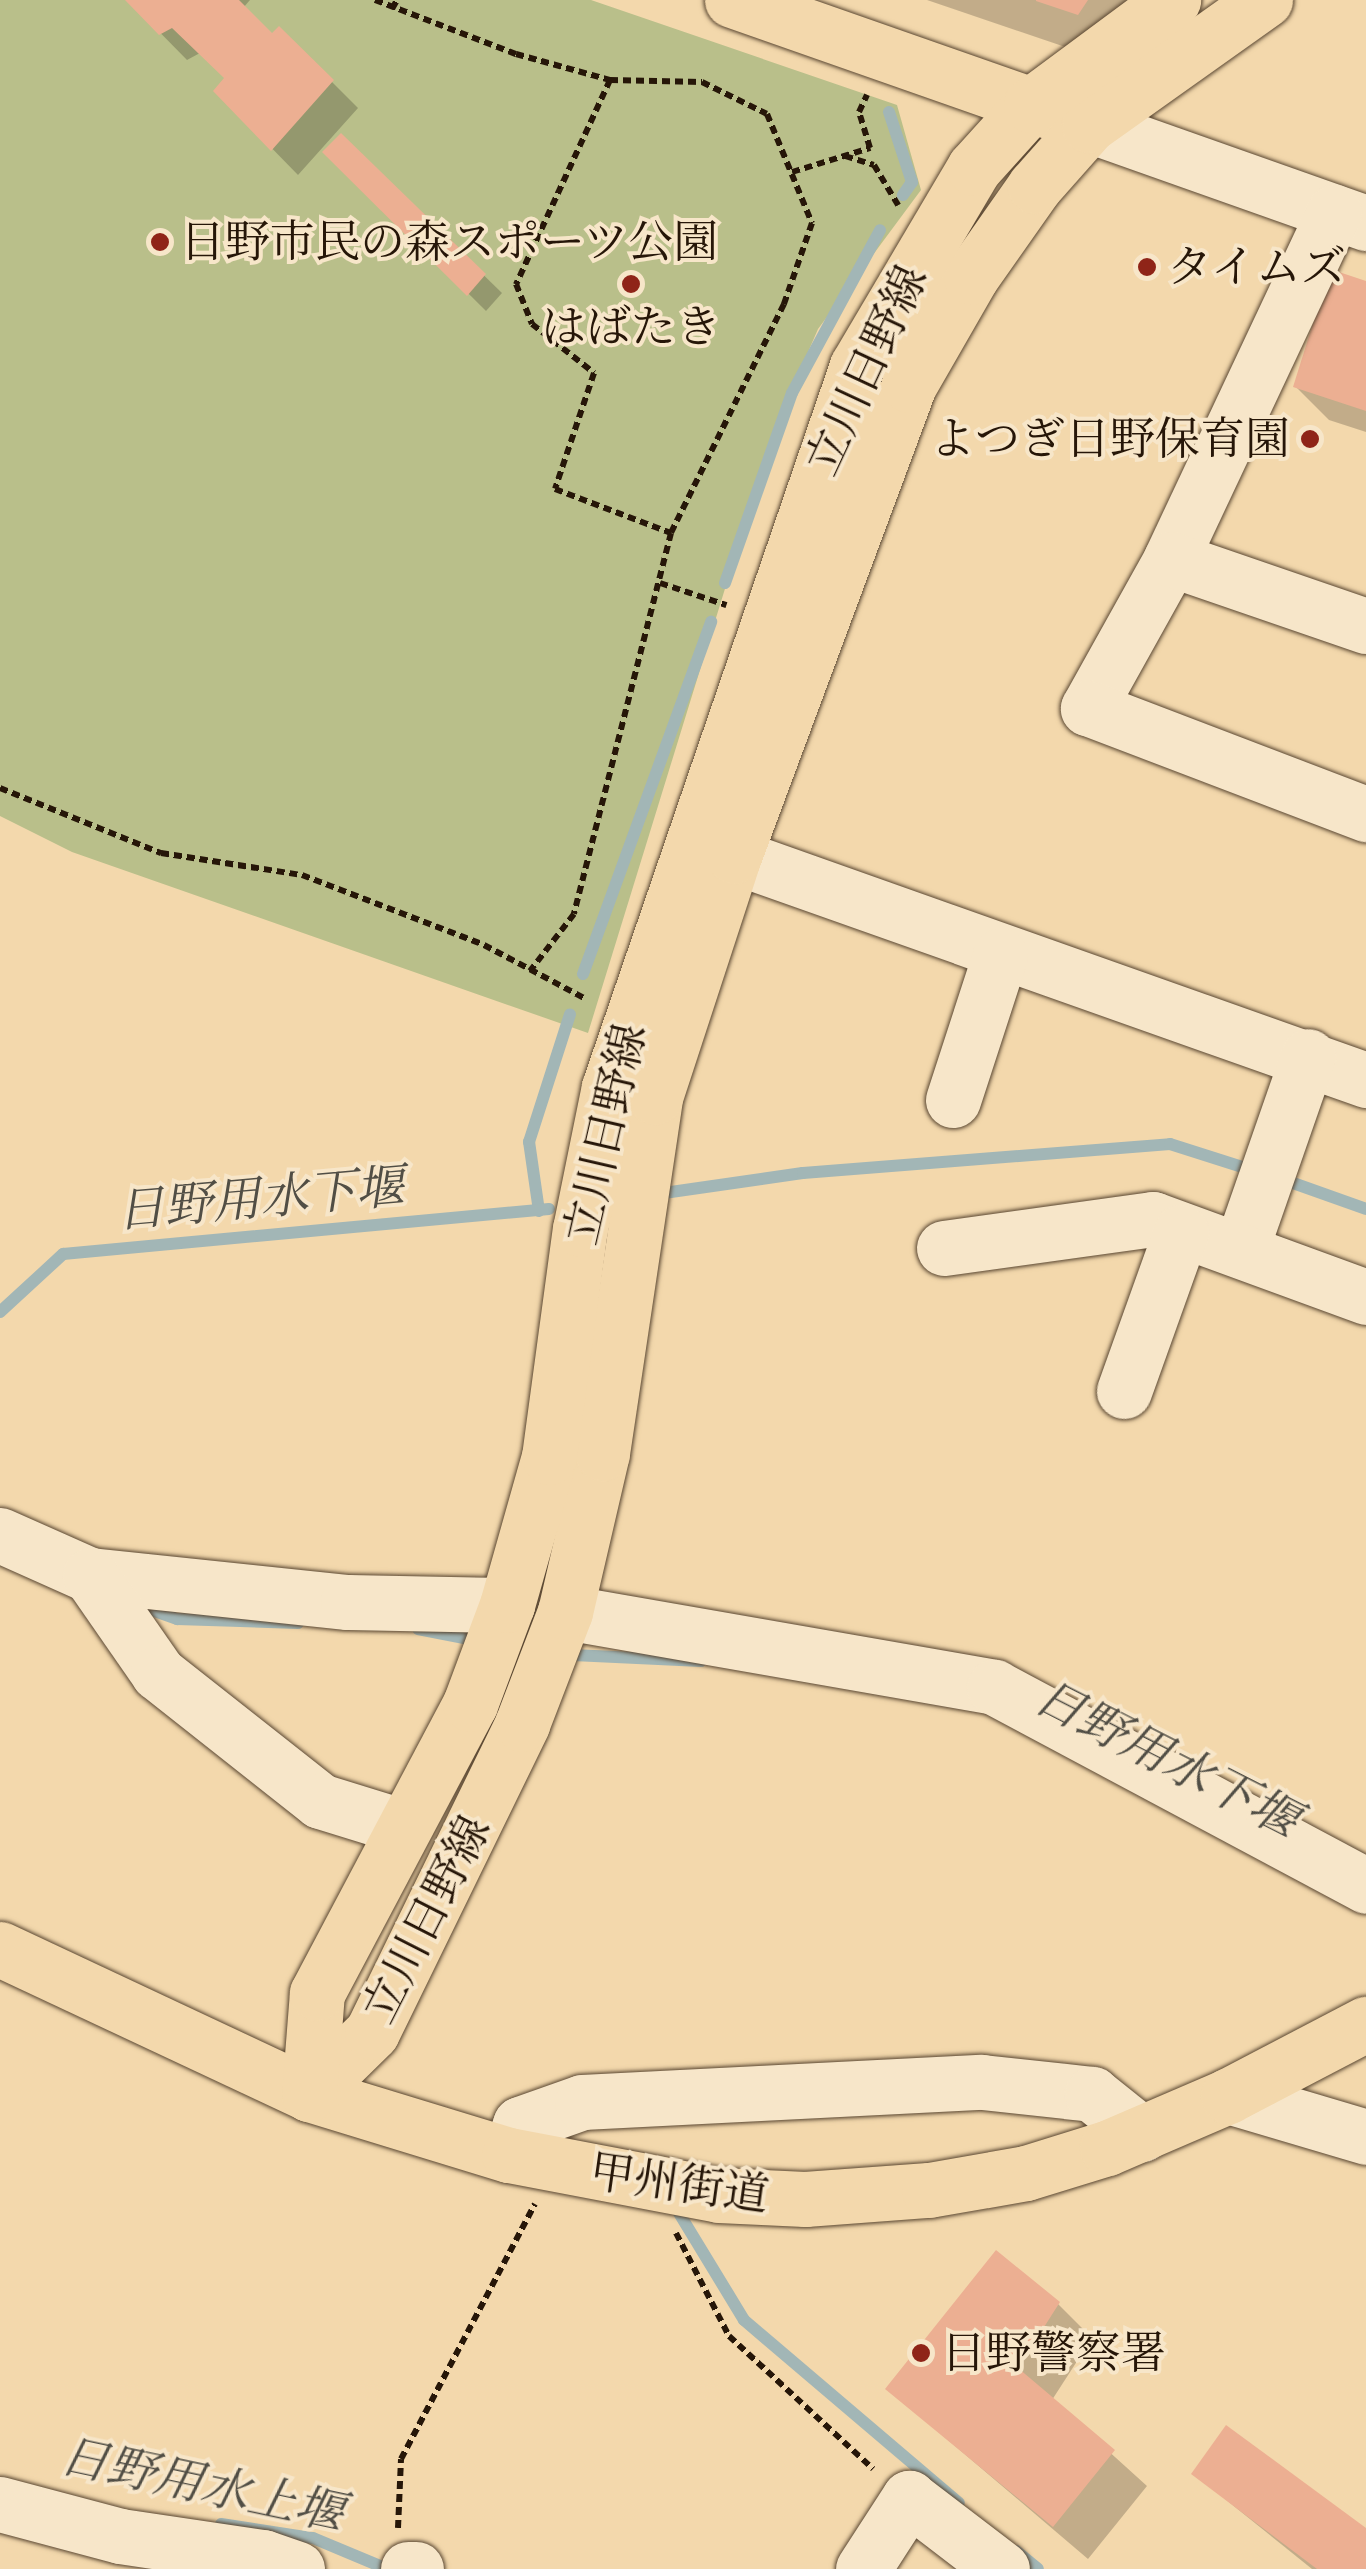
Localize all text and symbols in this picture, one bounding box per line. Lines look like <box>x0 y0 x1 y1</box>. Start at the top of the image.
place label: 日野市民の森スポーツ公園 <box>180 215 720 269</box>
marker: 日野市民の森スポーツ公園 <box>149 231 171 253</box>
place label: タイムズ <box>1167 240 1347 294</box>
marker: タイムズ <box>1136 256 1158 278</box>
street label: 立川日野線 <box>794 257 938 483</box>
marker: はばたき <box>620 273 642 295</box>
place label: はばたき <box>541 300 721 354</box>
place label: よつぎ日野保育園 <box>930 412 1290 466</box>
marker: よつぎ日野保育園 <box>1299 428 1321 450</box>
street label: 立川日野線 <box>553 1018 657 1250</box>
water label: 日野用水下堰 <box>114 1157 406 1239</box>
water label: 日野用水下堰 <box>1026 1667 1308 1849</box>
street label: 立川日野線 <box>351 1807 501 2031</box>
street label: 甲州街道 <box>586 2144 772 2222</box>
place label: 日野警察署 <box>941 2326 1166 2380</box>
marker: 日野警察署 <box>910 2342 932 2364</box>
water label: 日野用水上堰 <box>55 2426 349 2542</box>

